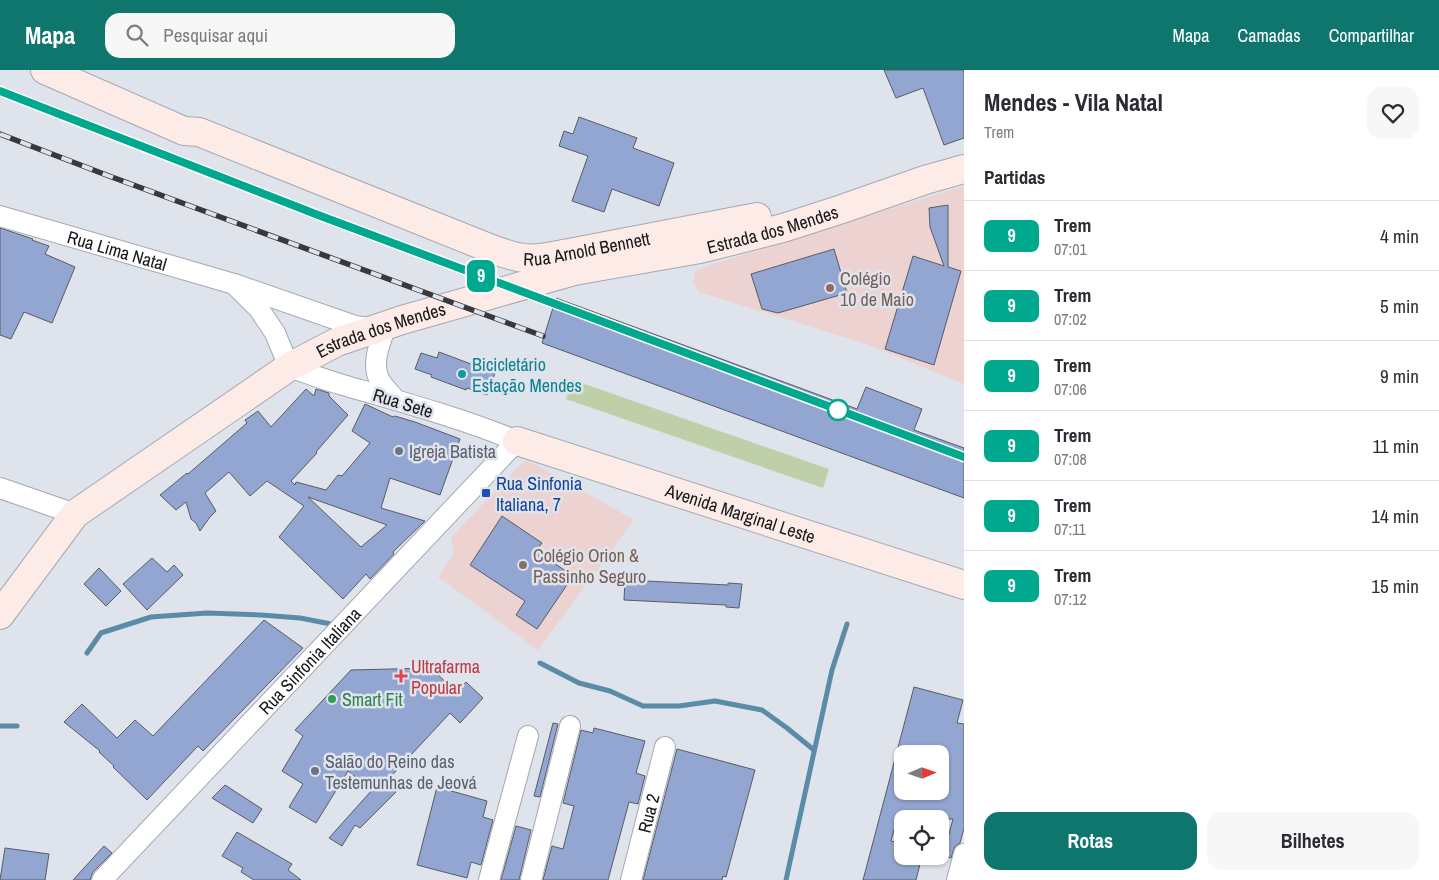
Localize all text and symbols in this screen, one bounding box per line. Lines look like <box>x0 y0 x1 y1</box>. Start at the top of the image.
search box <box>105 13 455 58</box>
text: Mapa <box>25 19 75 51</box>
icon: search <box>123 21 151 49</box>
text: Pesquisar aqui <box>163 22 268 48</box>
text: Mapa <box>1173 23 1210 48</box>
text: Camadas <box>1238 23 1301 48</box>
text: Compartilhar <box>1329 23 1414 48</box>
text: Mendes - Vila Natal <box>984 86 1163 118</box>
button: heart <box>1367 87 1419 139</box>
text: Trem <box>984 121 1014 143</box>
text: Partidas <box>984 164 1045 190</box>
street label: Estrada dos Mendes <box>704 199 841 259</box>
text: Trem <box>1054 212 1091 238</box>
text: 9 <box>1007 223 1016 248</box>
text: 4 min <box>1380 223 1419 249</box>
street label: Rua Lima Natal <box>64 224 170 276</box>
street label: Rua Arnold Bennett <box>523 225 652 271</box>
text: 07:01 <box>1054 238 1087 260</box>
line badge: 9 <box>465 260 497 292</box>
text: 9 <box>477 263 485 288</box>
place label: Colégio 10 de Maio <box>840 266 914 312</box>
marker: Colégio 10 de Maio <box>824 282 836 294</box>
text: Trem <box>1054 282 1091 308</box>
text: 9 <box>1007 293 1016 318</box>
text: 5 min <box>1380 293 1419 319</box>
street label: Estrada dos Mendes <box>311 296 448 363</box>
text: 07:02 <box>1054 308 1087 330</box>
place label: Bicicletário Estação Mendes <box>472 352 582 398</box>
text: Trem <box>1054 352 1091 378</box>
text: 9 <box>1007 363 1016 388</box>
text: 9 min <box>1380 363 1419 389</box>
marker: Bicicletário Estação Mendes <box>456 368 468 380</box>
text: 07:06 <box>1054 378 1087 400</box>
street label: Rua Sete <box>370 382 436 424</box>
unlabelled marker <box>827 399 849 421</box>
text: Trem <box>1054 422 1091 448</box>
text: 9 <box>1007 433 1016 458</box>
text: 11 min <box>1373 433 1419 459</box>
place label: Igreja Batista <box>409 439 496 464</box>
marker: Igreja Batista <box>393 445 405 457</box>
text: 07:08 <box>1054 448 1087 470</box>
place label: Rua Sinfonia Italiana, 7 <box>496 471 582 517</box>
street label: Avenida Marginal Leste <box>662 477 819 549</box>
marker: Rua Sinfonia Italiana, 7 <box>480 487 492 499</box>
text: Trem <box>1054 492 1091 518</box>
text: 9 <box>1007 503 1016 528</box>
text: 14 min <box>1371 503 1419 529</box>
text: 07:11 <box>1054 518 1086 540</box>
place label: Colégio Orion & Passinho Seguro <box>533 543 646 589</box>
marker: Colégio Orion & Passinho Seguro <box>517 559 529 571</box>
text: Trem <box>1054 562 1091 588</box>
text: 9 <box>1007 573 1016 598</box>
text: 15 min <box>1371 573 1419 599</box>
text: 07:12 <box>1054 588 1087 610</box>
street label: Rua Sinfonia Italiana <box>253 601 366 720</box>
place label: Ultrafarma Popular <box>411 654 480 700</box>
marker: Ultrafarma Popular <box>395 670 407 682</box>
place label: Smart Fit <box>342 687 403 712</box>
marker: Smart Fit <box>326 693 338 705</box>
north arrow <box>894 745 949 800</box>
map controls <box>894 745 949 865</box>
place label: Salão do Reino das Testemunhas de Jeová <box>325 749 477 795</box>
marker: Salão do Reino das Testemunhas de Jeová <box>309 765 321 777</box>
street label: Rua 2 <box>631 791 665 835</box>
button: locate <box>894 810 949 865</box>
button: Rotas <box>984 812 1197 870</box>
button: Bilhetes <box>1207 812 1419 870</box>

